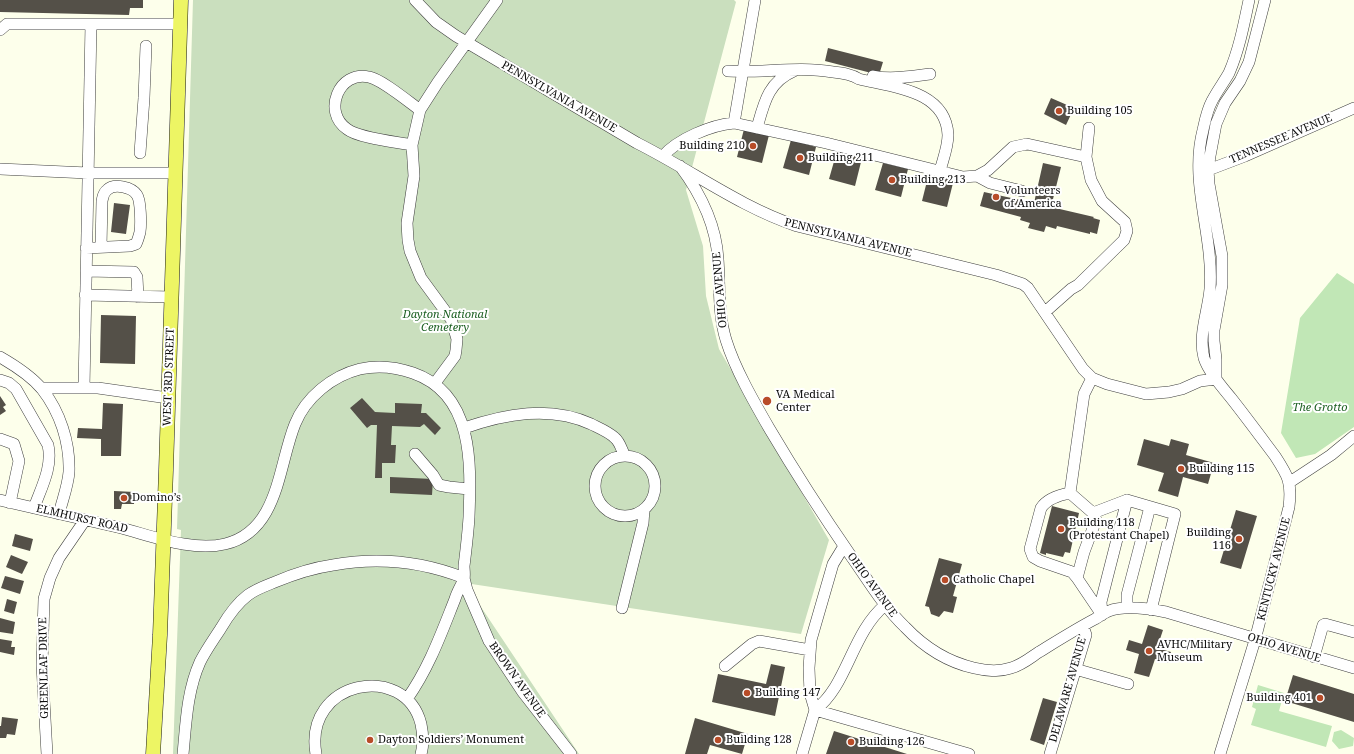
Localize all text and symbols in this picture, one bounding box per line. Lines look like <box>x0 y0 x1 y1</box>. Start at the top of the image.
street label: PENNSYLVANIA AVENUE <box>499 59 619 135</box>
place label: Building 105 <box>1067 104 1133 118</box>
marker: Building 105 <box>1054 106 1064 116</box>
street label: TENNESSEE AVENUE <box>1228 111 1334 167</box>
place label: Building 210 <box>679 139 745 153</box>
marker: Building 210 <box>748 141 758 151</box>
place label: Building 211 <box>808 151 874 165</box>
marker: Building 211 <box>795 153 805 163</box>
place label: Building 213 <box>900 173 966 187</box>
marker: Building 213 <box>887 175 897 185</box>
place label: Volunteers of America <box>1004 184 1062 210</box>
marker: Volunteers of America <box>991 192 1001 202</box>
street label: PENNSYLVANIA AVENUE <box>783 216 913 260</box>
street label: OHIO AVENUE <box>710 251 730 329</box>
park label: Dayton National Cemetery <box>403 308 487 334</box>
street label: WEST 3RD STREET <box>161 328 177 426</box>
place label: VA Medical Center <box>776 388 835 414</box>
marker: VA Medical Center <box>761 395 773 407</box>
park label: The Grotto <box>1292 401 1348 415</box>
place label: Building 115 <box>1189 462 1255 476</box>
marker: Building 115 <box>1176 464 1186 474</box>
place label: Domino’s <box>132 491 181 505</box>
marker: Domino’s <box>119 493 129 503</box>
street label: ELMHURST ROAD <box>35 502 129 536</box>
place label: Building 118 (Protestant Chapel) <box>1069 516 1169 542</box>
street label: KENTUCKY AVENUE <box>1255 516 1293 622</box>
marker: Building 118 (Protestant Chapel) <box>1056 524 1066 534</box>
place label: Building 116 <box>1187 526 1231 552</box>
marker: Building 116 <box>1234 534 1244 544</box>
street label: OHIO AVENUE <box>844 550 900 620</box>
place label: Catholic Chapel <box>953 573 1034 587</box>
marker: Catholic Chapel <box>940 575 950 585</box>
street label: GREENLEAF DRIVE <box>37 617 51 719</box>
street label: OHIO AVENUE <box>1246 631 1322 665</box>
street label: DELAWARE AVENUE <box>1047 636 1089 744</box>
place label: AVHC/Military Museum <box>1157 638 1232 664</box>
street label: BROWN AVENUE <box>486 640 548 720</box>
marker: AVHC/Military Museum <box>1144 646 1154 656</box>
place label: Building 147 <box>755 686 821 700</box>
marker: Building 147 <box>742 688 752 698</box>
place label: Building 401 <box>1246 691 1312 705</box>
marker: Building 401 <box>1315 693 1325 703</box>
place label: Dayton Soldiers’ Monument <box>378 733 524 747</box>
place label: Building 128 <box>726 733 792 747</box>
marker: Dayton Soldiers’ Monument <box>365 735 375 745</box>
marker: Building 128 <box>713 735 723 745</box>
place label: Building 126 <box>859 735 925 749</box>
marker: Building 126 <box>846 737 856 747</box>

